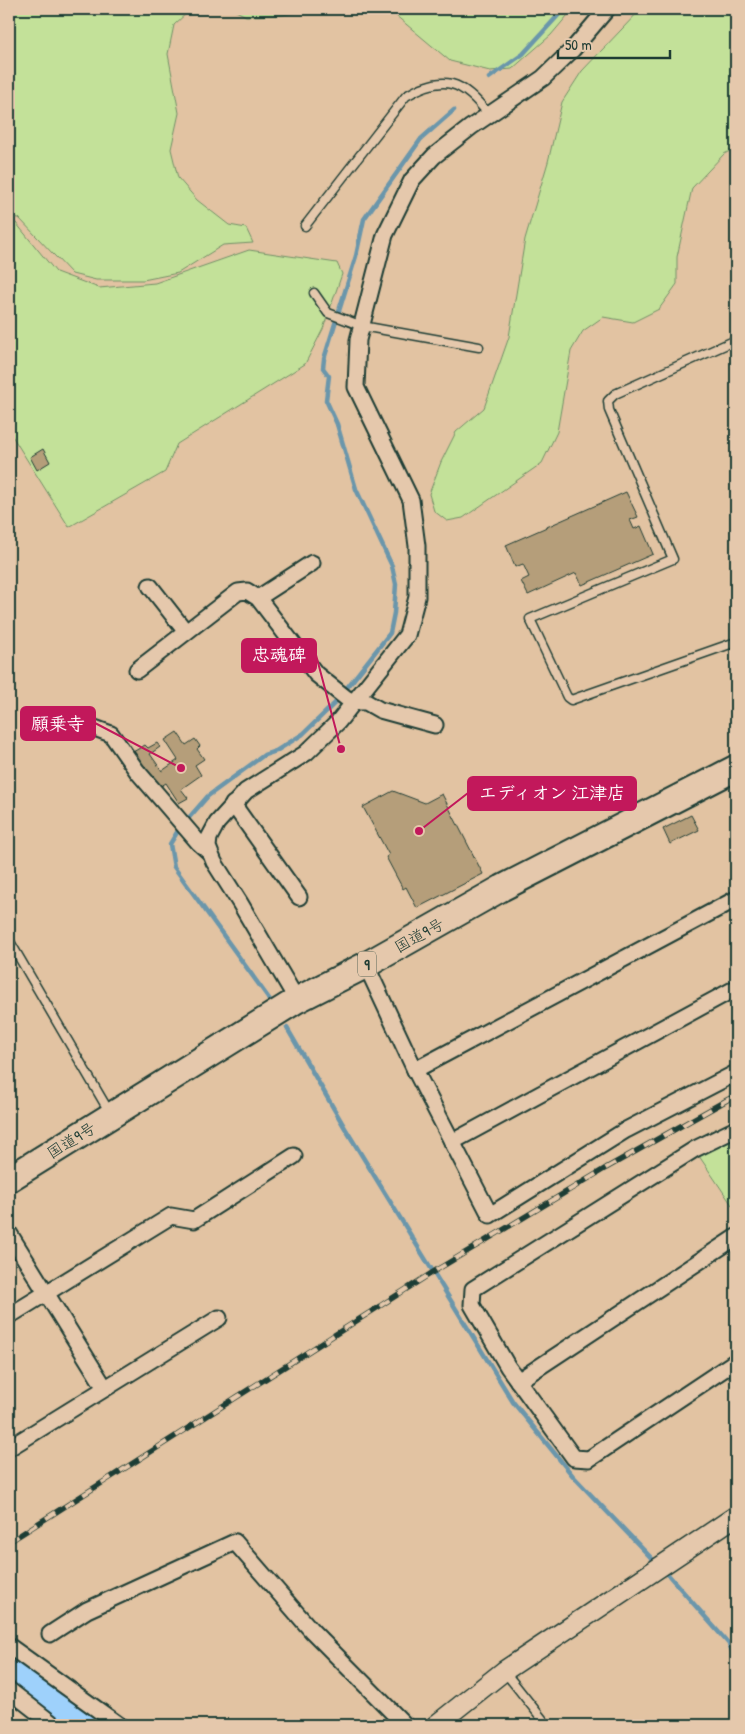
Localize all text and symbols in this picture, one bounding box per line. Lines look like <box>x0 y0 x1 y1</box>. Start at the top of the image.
scale bar <box>558 28 670 60</box>
text: 50 m <box>565 34 592 55</box>
callout: 忠魂碑 <box>242 639 316 672</box>
text: 忠魂碑 <box>252 642 306 667</box>
callout: 願乗寺 <box>21 707 95 740</box>
text: 願乗寺 <box>31 711 85 736</box>
callout: エディオン 江津店 <box>468 777 636 810</box>
text: エディオン 江津店 <box>479 780 625 805</box>
street label: 国道9号 <box>390 912 448 958</box>
road number: 9 <box>358 952 376 976</box>
street label: 国道9号 <box>42 1116 100 1164</box>

